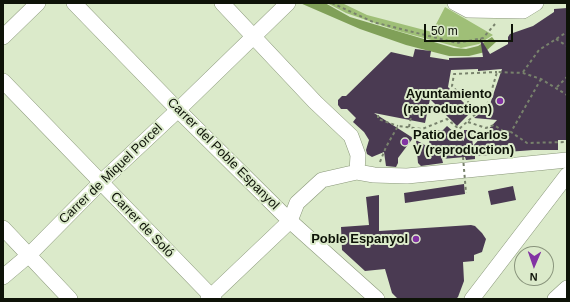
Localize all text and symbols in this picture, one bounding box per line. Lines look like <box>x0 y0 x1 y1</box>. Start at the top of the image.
scale bar <box>426 16 515 42</box>
text: 50 m <box>431 24 458 38</box>
place label: Ayuntamiento (reproduction) <box>403 86 492 117</box>
street label: Carrer del Poble Espanyol <box>164 95 282 213</box>
marker: Ayuntamiento (reproduction) <box>495 96 505 106</box>
street label: Carrer de Miquel Porcel <box>56 121 166 227</box>
place label: Patio de Carlos V (reproduction) <box>413 127 514 158</box>
marker: Patio de Carlos V (reproduction) <box>400 137 410 147</box>
street label: Carrer de Soló <box>107 189 177 261</box>
place label: Poble Espanyol <box>311 231 408 247</box>
marker: Poble Espanyol <box>411 234 421 244</box>
north arrow <box>514 246 554 286</box>
text: N <box>529 271 538 283</box>

